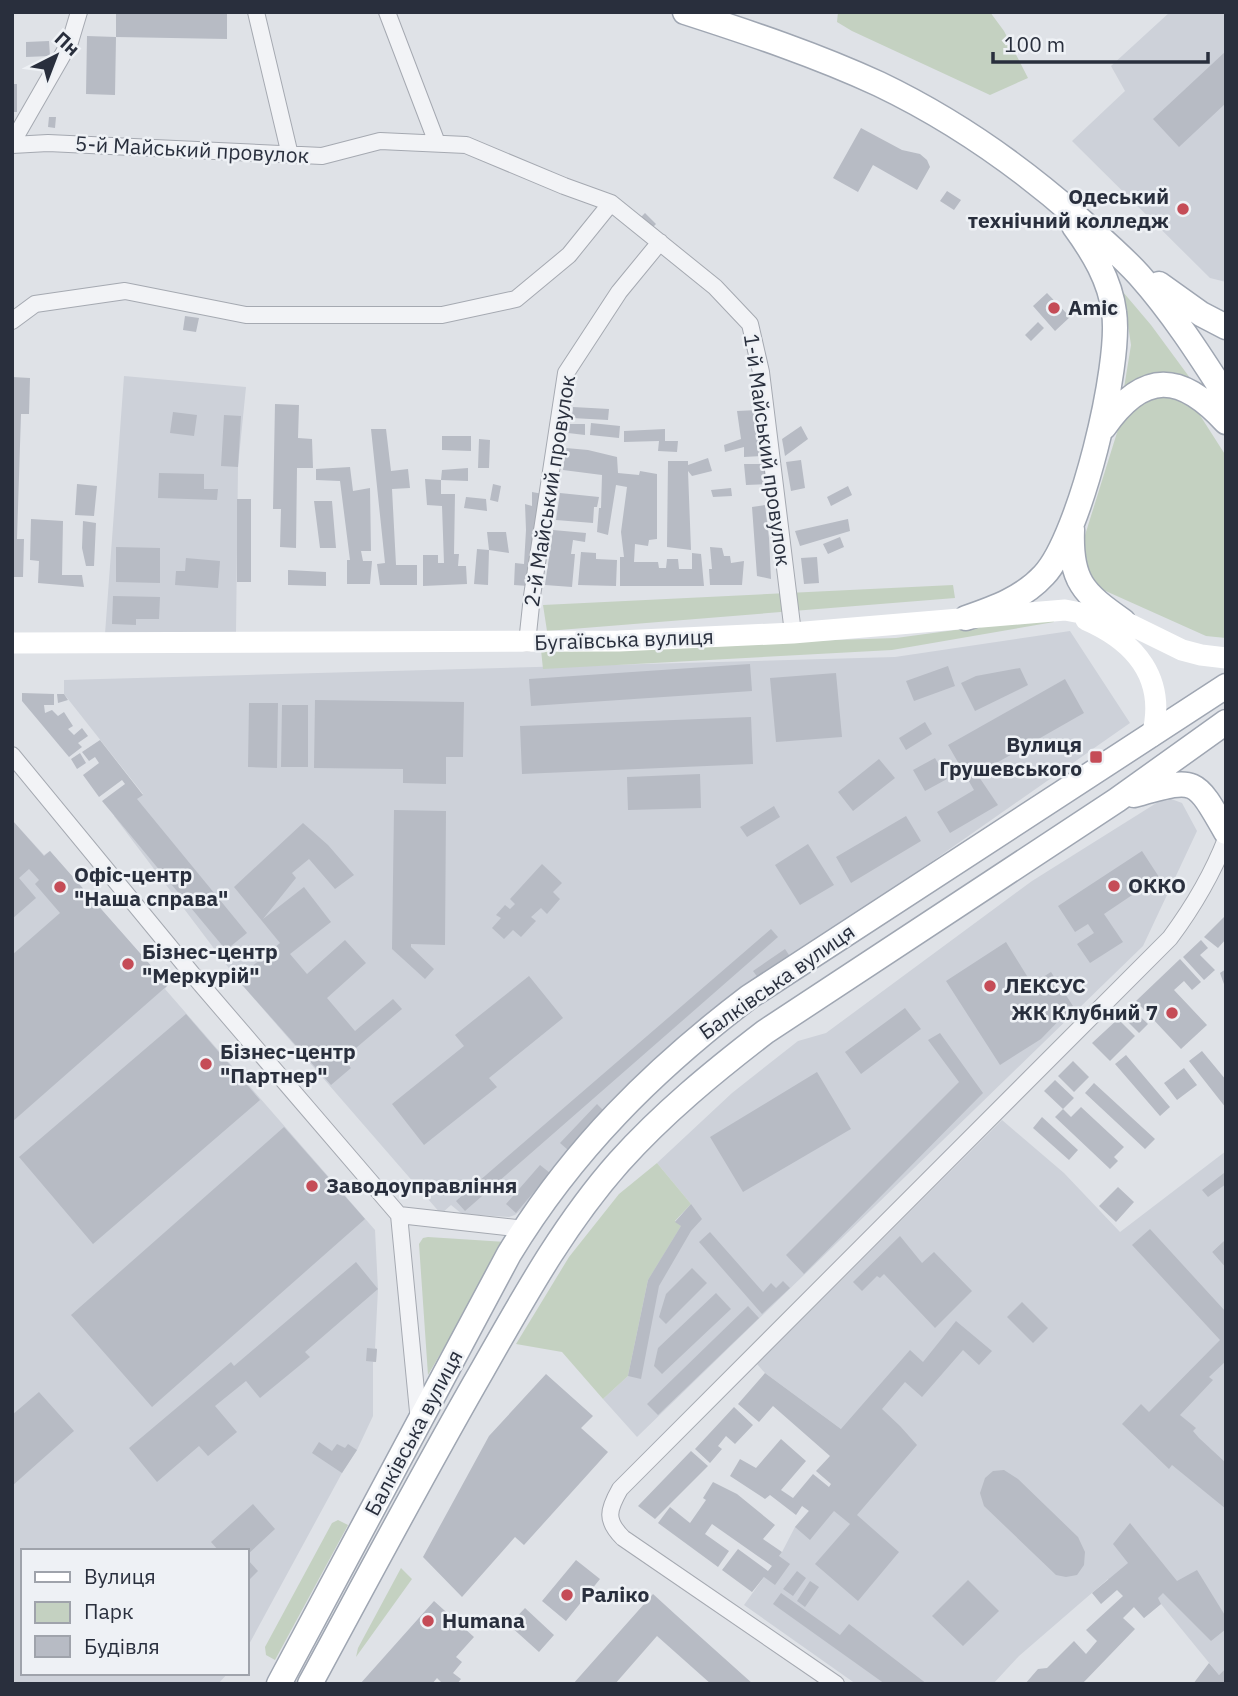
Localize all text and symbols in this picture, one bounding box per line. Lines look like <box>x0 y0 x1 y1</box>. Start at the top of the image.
north arrow <box>21 21 91 91</box>
scale bar <box>993 21 1208 65</box>
text: Пн <box>50 26 85 61</box>
text: 100 m <box>1004 30 1065 58</box>
street label: 5-й Майський провулок <box>74 129 310 169</box>
place label: Одеський технічний колледж <box>968 182 1169 234</box>
marker: Одеський технічний колледж <box>1175 201 1191 217</box>
place label: Amic <box>1068 293 1118 321</box>
marker: Amic <box>1046 300 1062 316</box>
street label: 1-й Майський провулок <box>738 332 798 568</box>
street label: 2-й Майський провулок <box>517 373 581 609</box>
street label: Бугаївська вулиця <box>534 622 714 656</box>
place label: Вулиця Грушевського <box>939 730 1082 782</box>
marker: Вулиця Грушевського <box>1088 749 1104 765</box>
place label: Офіс-центр "Наша справа" <box>74 860 228 912</box>
place label: ОККО <box>1128 871 1186 899</box>
marker: ОККО <box>1106 878 1122 894</box>
marker: Офіс-центр "Наша справа" <box>52 879 68 895</box>
street label: Балківська вулиця <box>693 917 860 1045</box>
place label: Бізнес-центр "Меркурій" <box>142 937 278 989</box>
marker: Бізнес-центр "Меркурій" <box>120 956 136 972</box>
place label: ЛЕКСУС <box>1004 971 1086 999</box>
marker: ЛЕКСУС <box>982 978 998 994</box>
place label: ЖК Клубний 7 <box>1012 998 1158 1026</box>
marker: ЖК Клубний 7 <box>1164 1005 1180 1021</box>
place label: Бізнес-центр "Партнер" <box>220 1037 356 1089</box>
marker: Бізнес-центр "Партнер" <box>198 1056 214 1072</box>
place label: Заводоуправління <box>326 1171 517 1199</box>
marker: Заводоуправління <box>304 1178 320 1194</box>
street label: Балківська вулиця <box>358 1345 469 1520</box>
legend <box>21 1549 248 1675</box>
text: Вулиця <box>84 1562 156 1590</box>
place label: Раліко <box>581 1580 649 1608</box>
marker: Раліко <box>559 1587 575 1603</box>
text: Парк <box>84 1597 134 1625</box>
place label: Humana <box>442 1606 525 1634</box>
marker: Humana <box>420 1613 436 1629</box>
text: Будівля <box>84 1632 160 1660</box>

